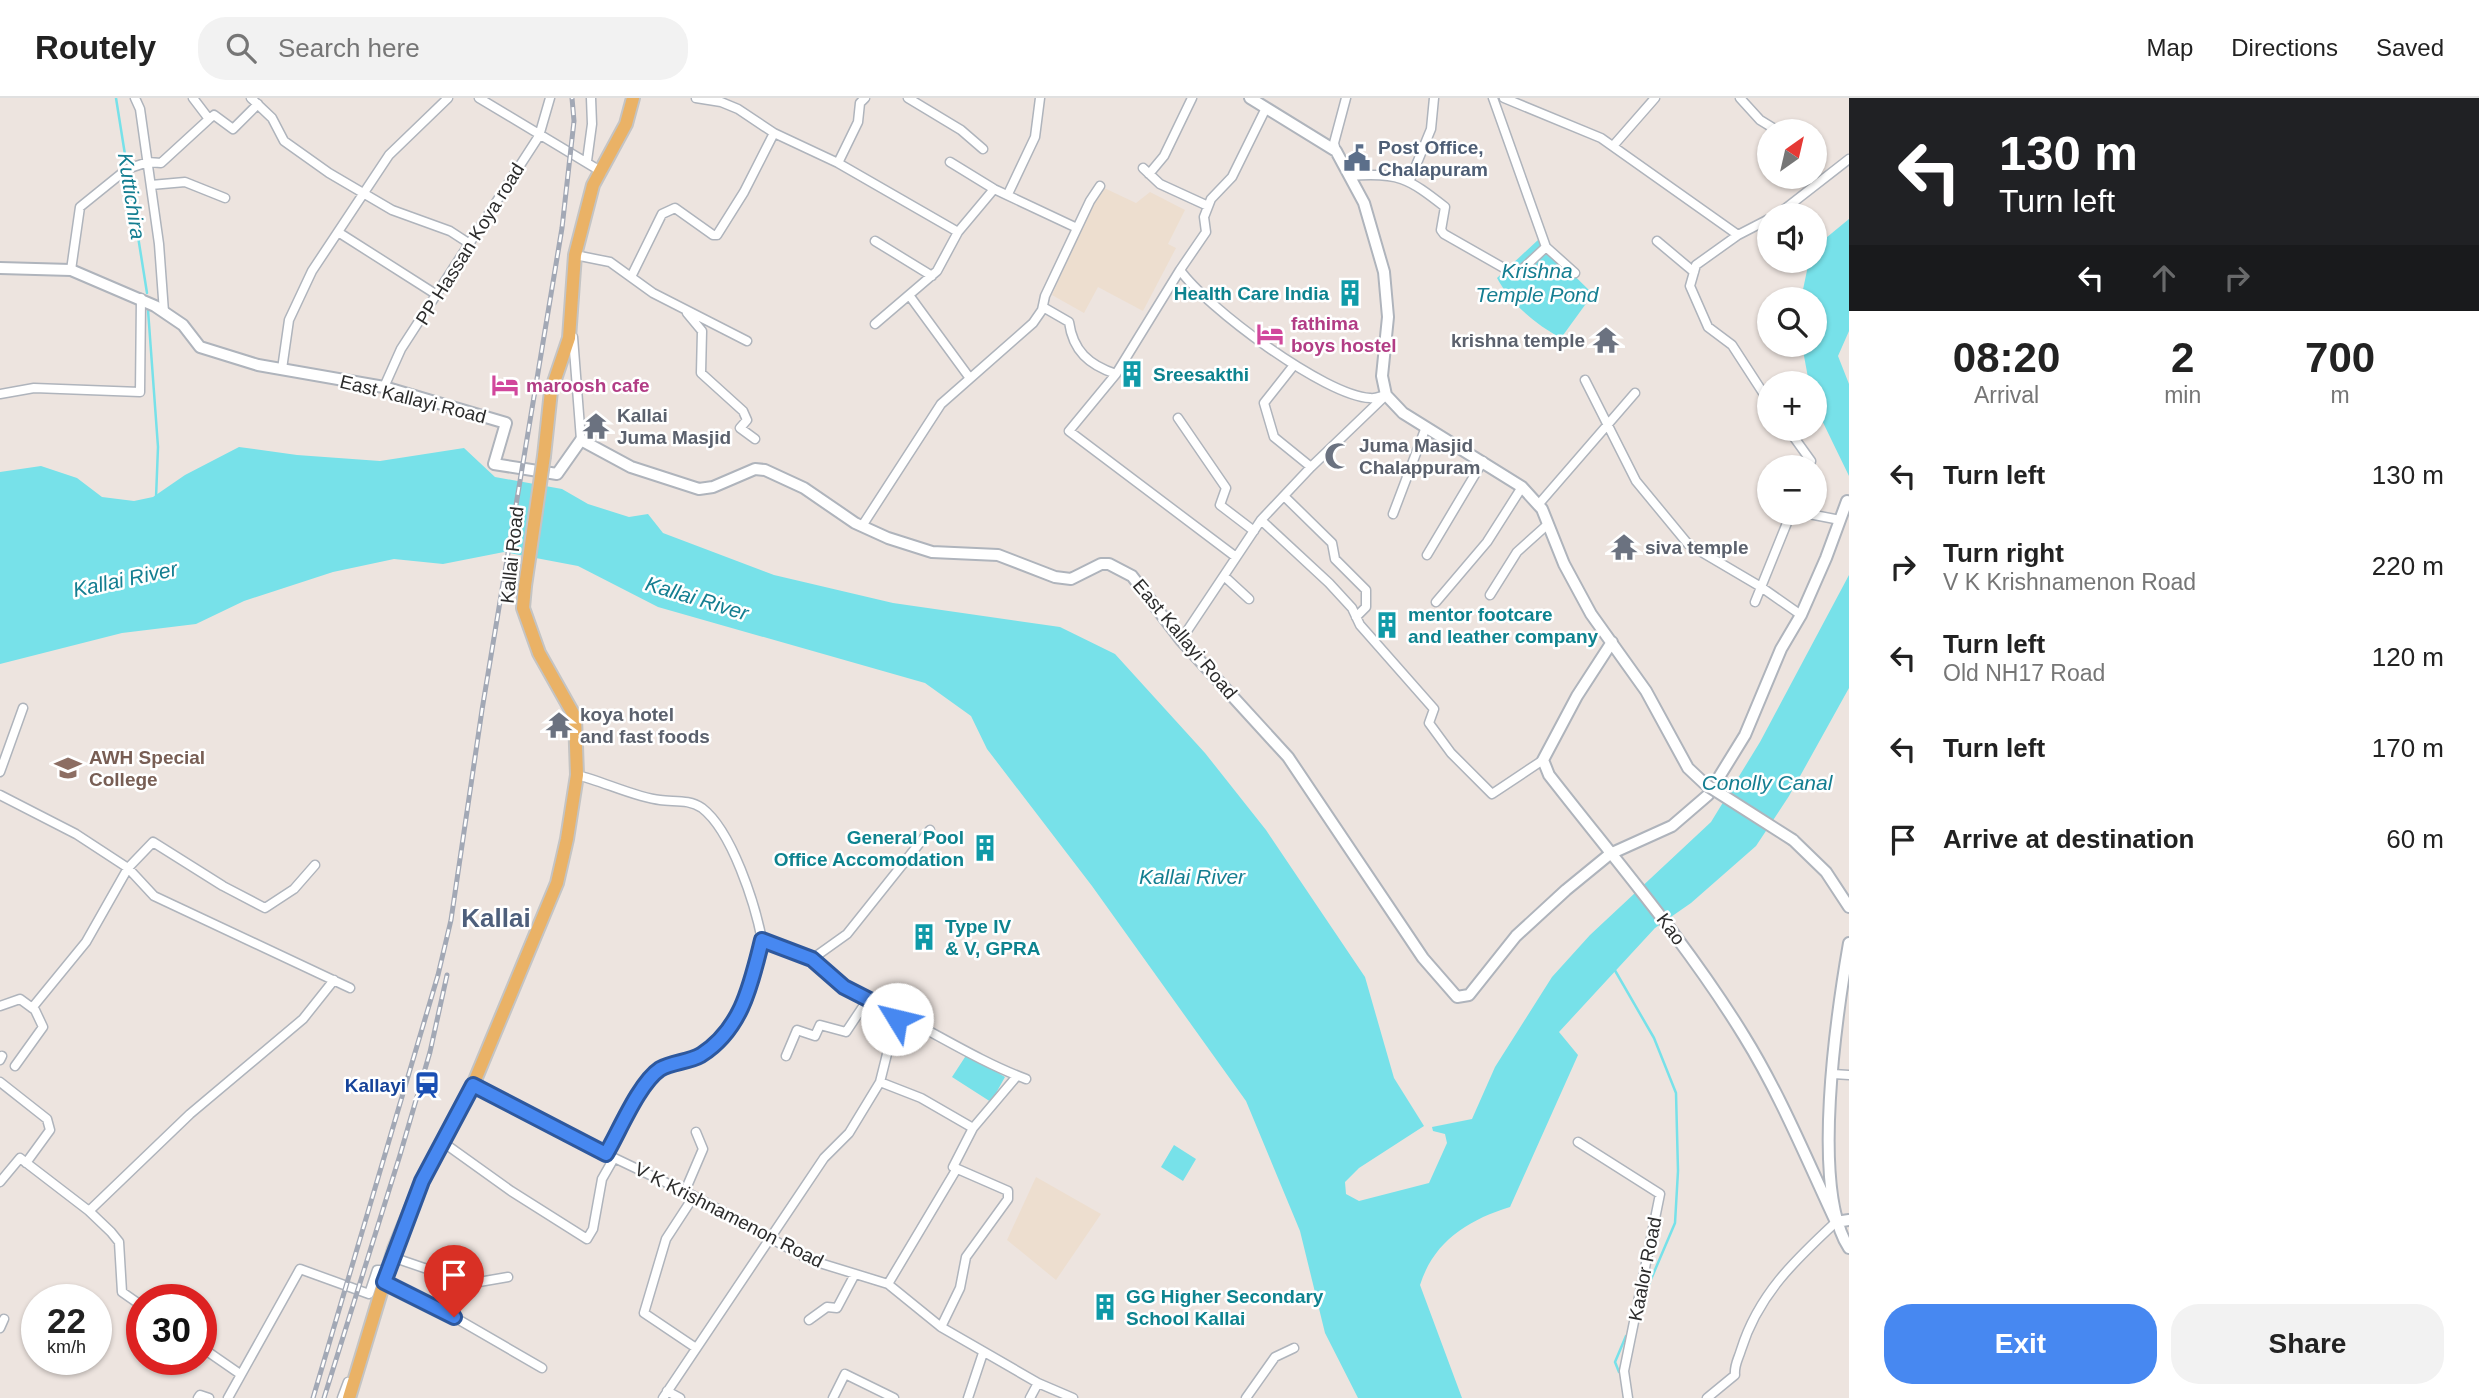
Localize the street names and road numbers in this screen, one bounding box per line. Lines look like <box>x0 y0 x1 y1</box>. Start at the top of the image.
street label: PP Hassan Koya road <box>412 159 528 329</box>
street label: East Kallayi Road <box>338 371 488 427</box>
street label: Kallai Road <box>496 506 528 604</box>
street label: East Kallayi Road <box>1129 575 1241 703</box>
street label: Kao <box>1653 909 1689 949</box>
street label: V K Krishnamenon Road <box>631 1158 827 1272</box>
street label: Kaalor Road <box>1625 1215 1665 1323</box>

